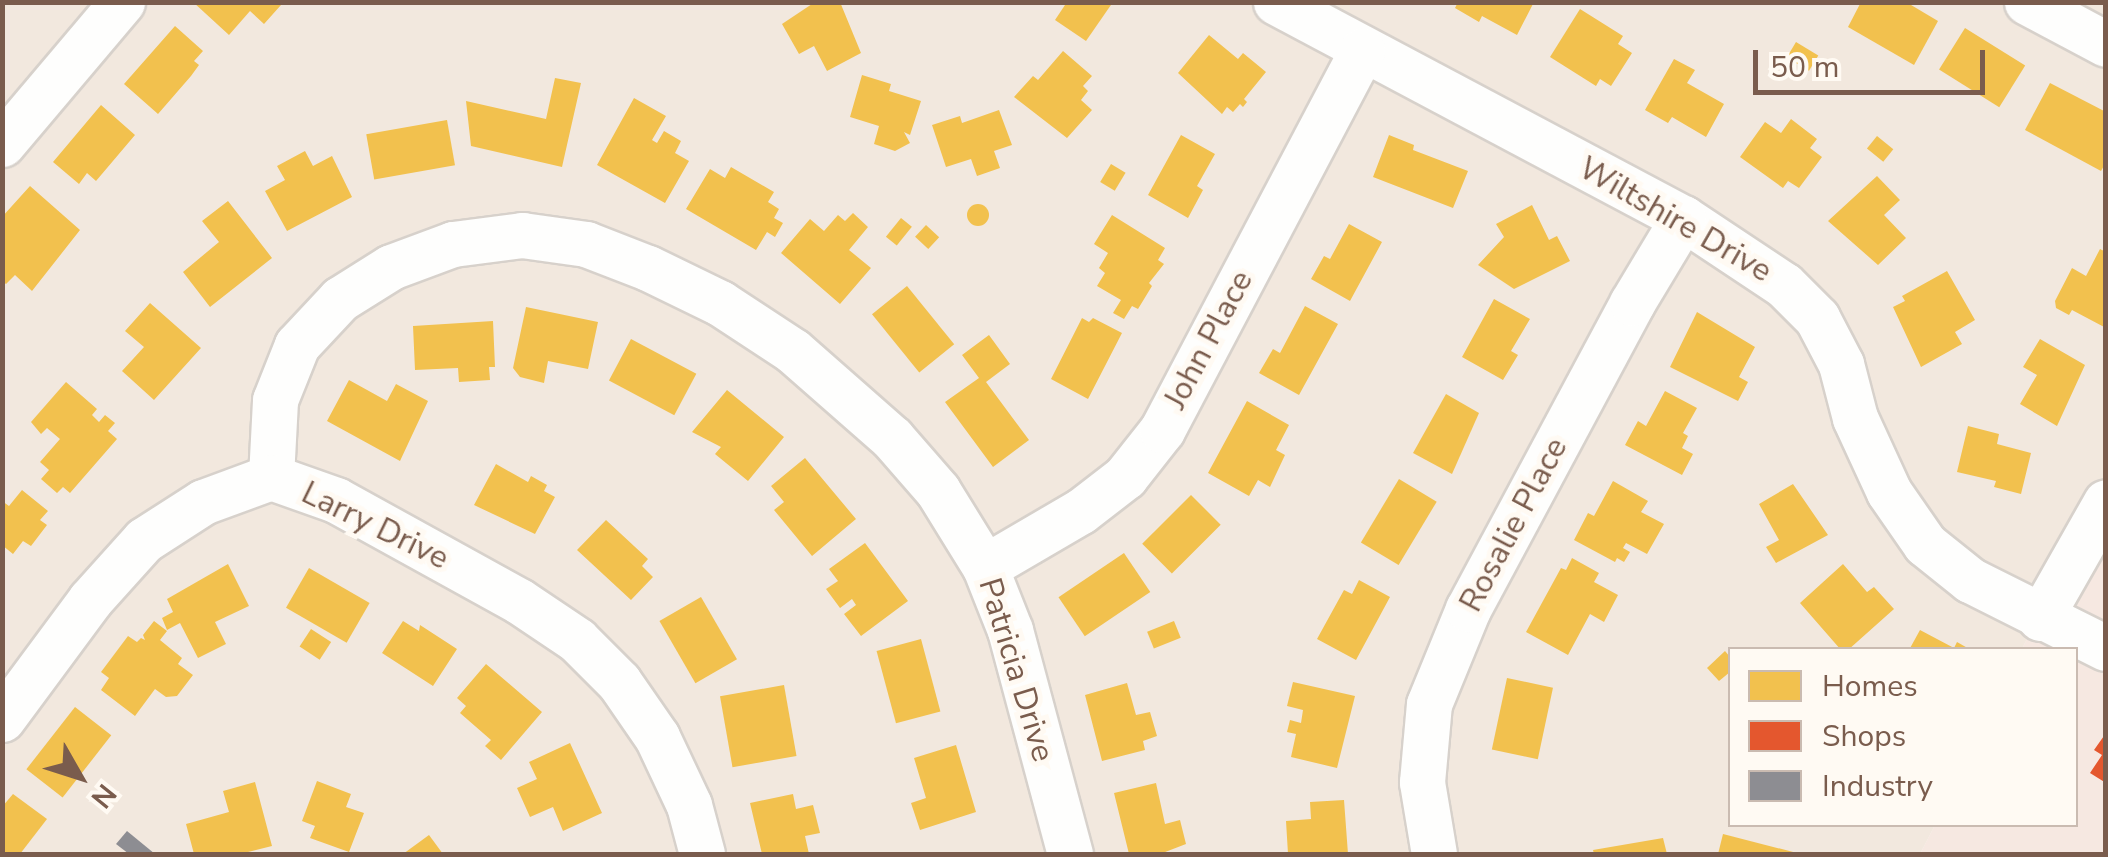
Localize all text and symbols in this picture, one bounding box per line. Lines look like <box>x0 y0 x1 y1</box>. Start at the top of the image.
scale bar <box>1758 30 1990 92</box>
text: 50 m <box>1770 47 1839 88</box>
street label: Wiltshire Drive <box>1572 149 1778 291</box>
street label: John Place <box>1157 264 1261 416</box>
street label: Rosalie Place <box>1452 431 1576 619</box>
street label: Larry Drive <box>295 474 455 578</box>
street label: Patricia Drive <box>970 574 1062 766</box>
legend <box>1728 647 2078 827</box>
text: Homes <box>1822 666 1918 707</box>
text: Shops <box>1822 716 1906 757</box>
north arrow <box>30 727 130 827</box>
text: Industry <box>1822 766 1933 807</box>
text: N <box>82 776 125 816</box>

